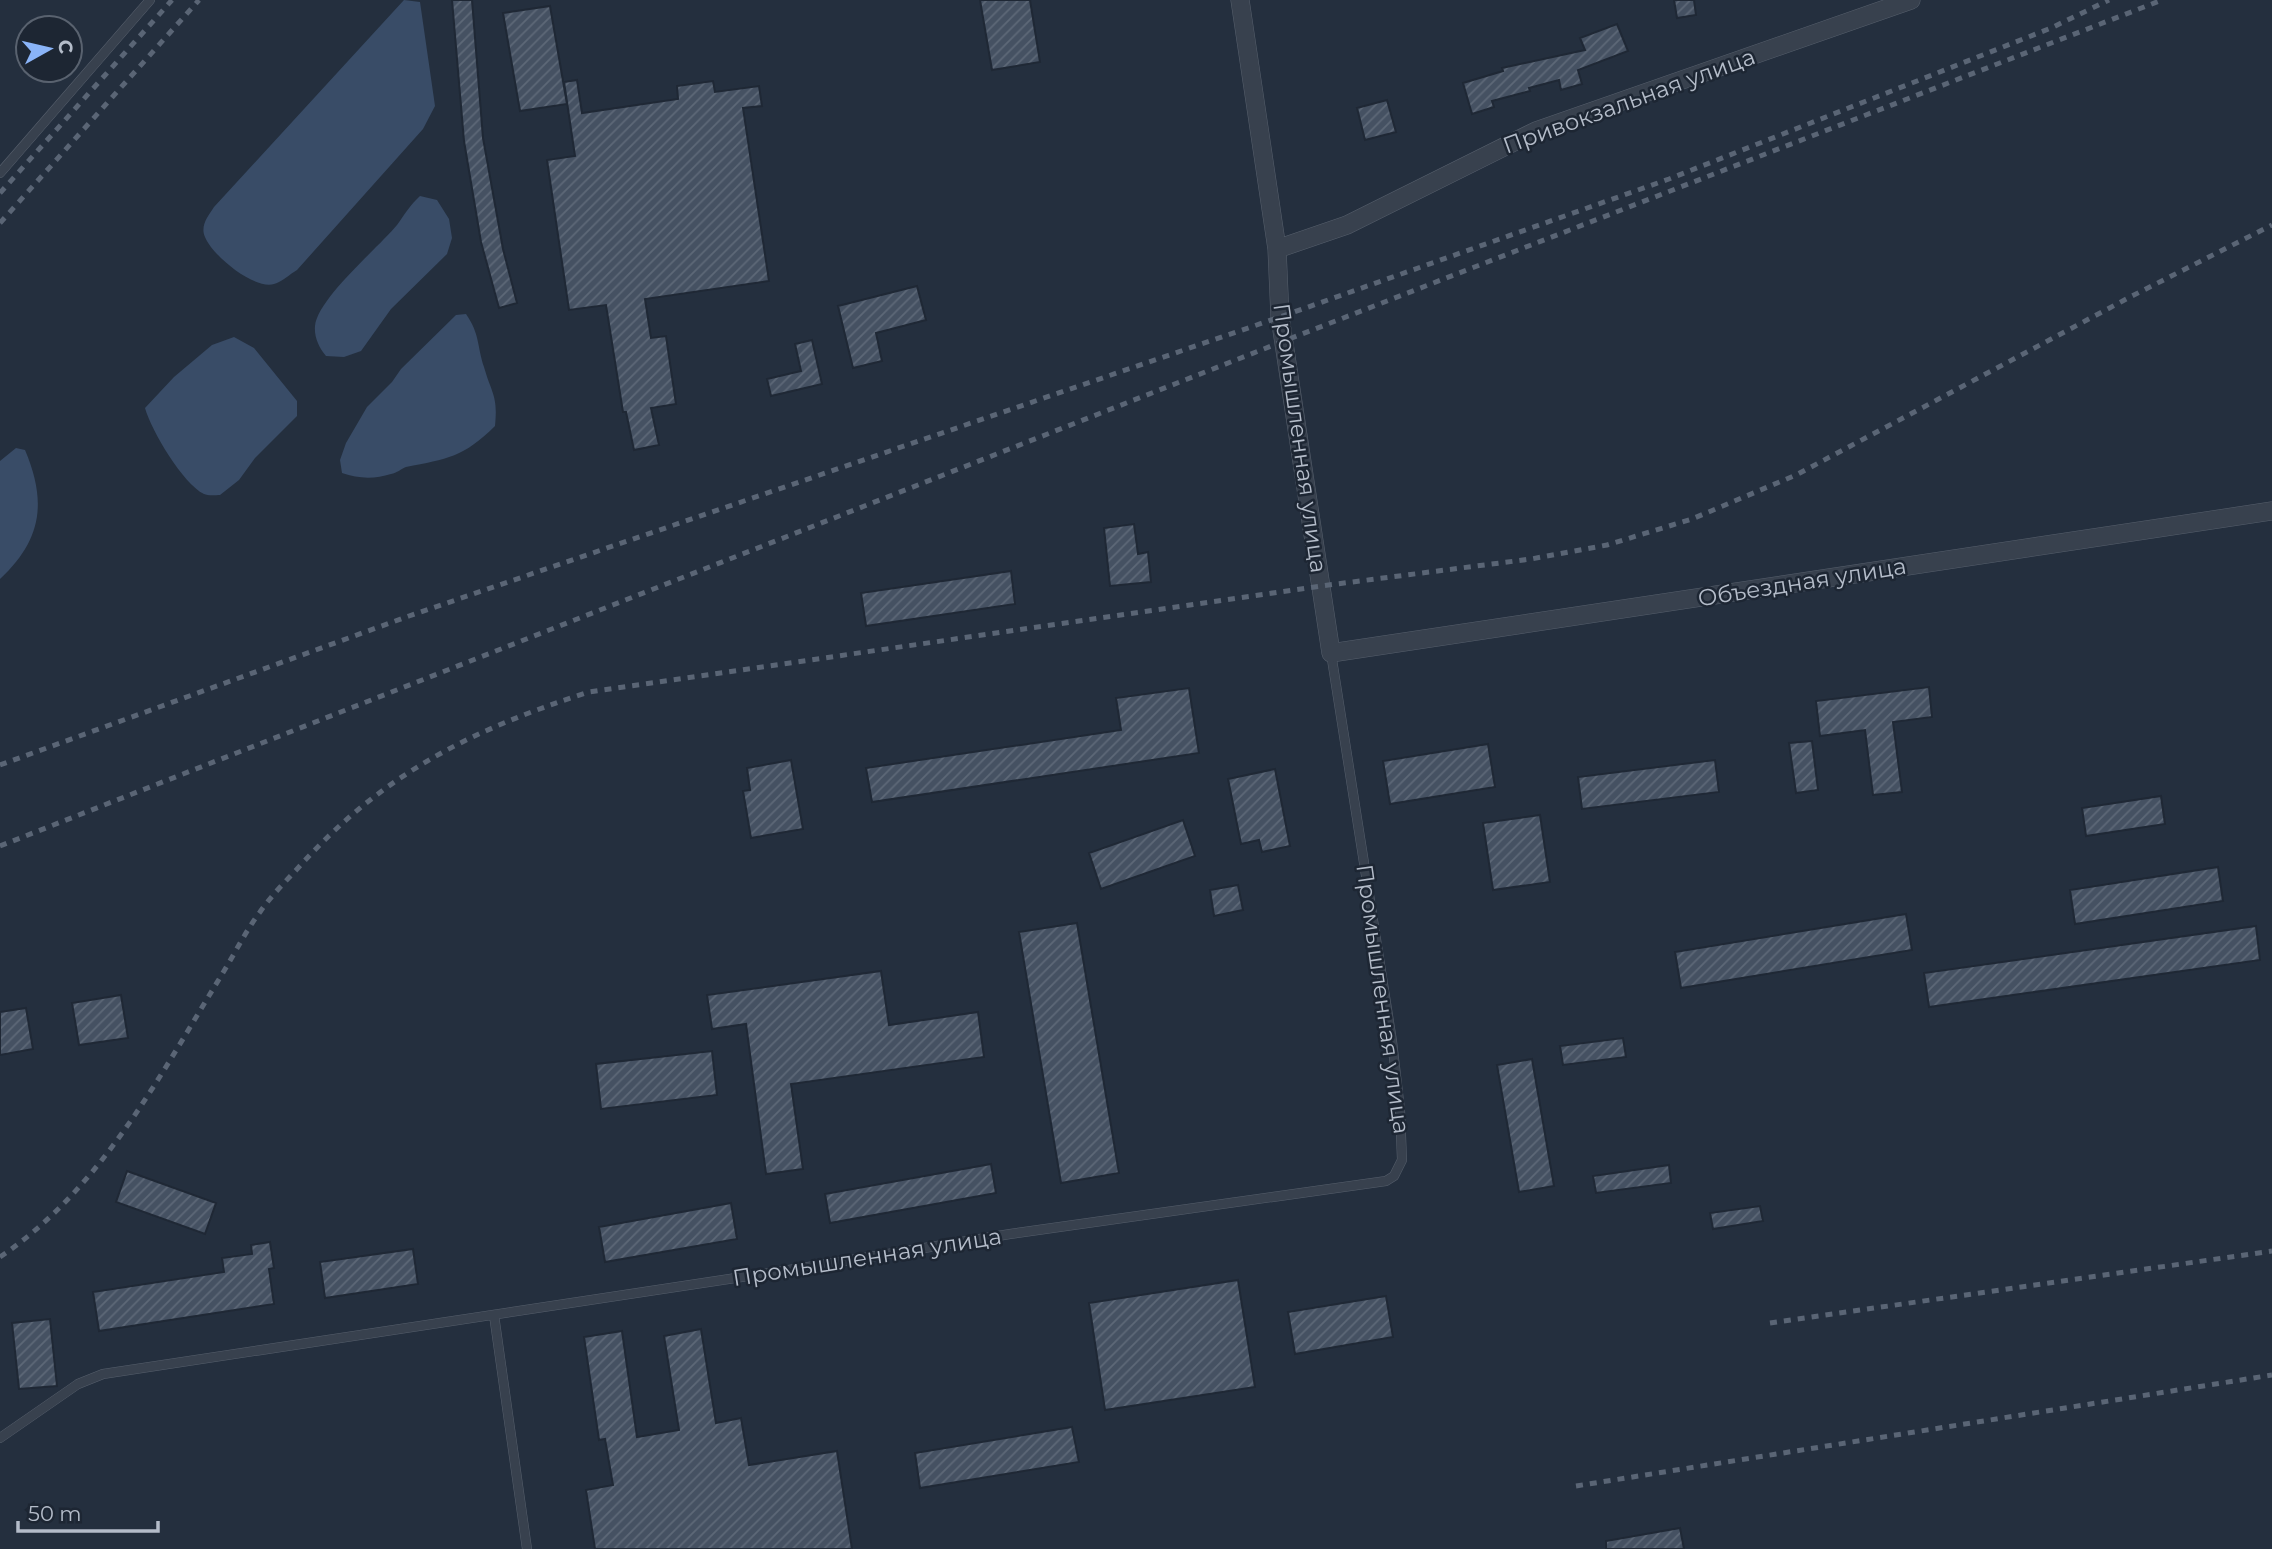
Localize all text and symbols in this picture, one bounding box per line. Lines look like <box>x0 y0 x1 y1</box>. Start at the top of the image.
north arrow <box>14 14 84 84</box>
text: С <box>53 38 78 55</box>
street label: Привокзальная улица <box>1499 42 1759 160</box>
street label: Промышленная улица <box>1267 301 1333 575</box>
street label: Объездная улица <box>1696 552 1908 612</box>
street label: Промышленная улица <box>1350 862 1416 1136</box>
street label: Промышленная улица <box>731 1222 1003 1292</box>
scale bar <box>18 1490 158 1534</box>
text: 50 m <box>28 1501 82 1526</box>

